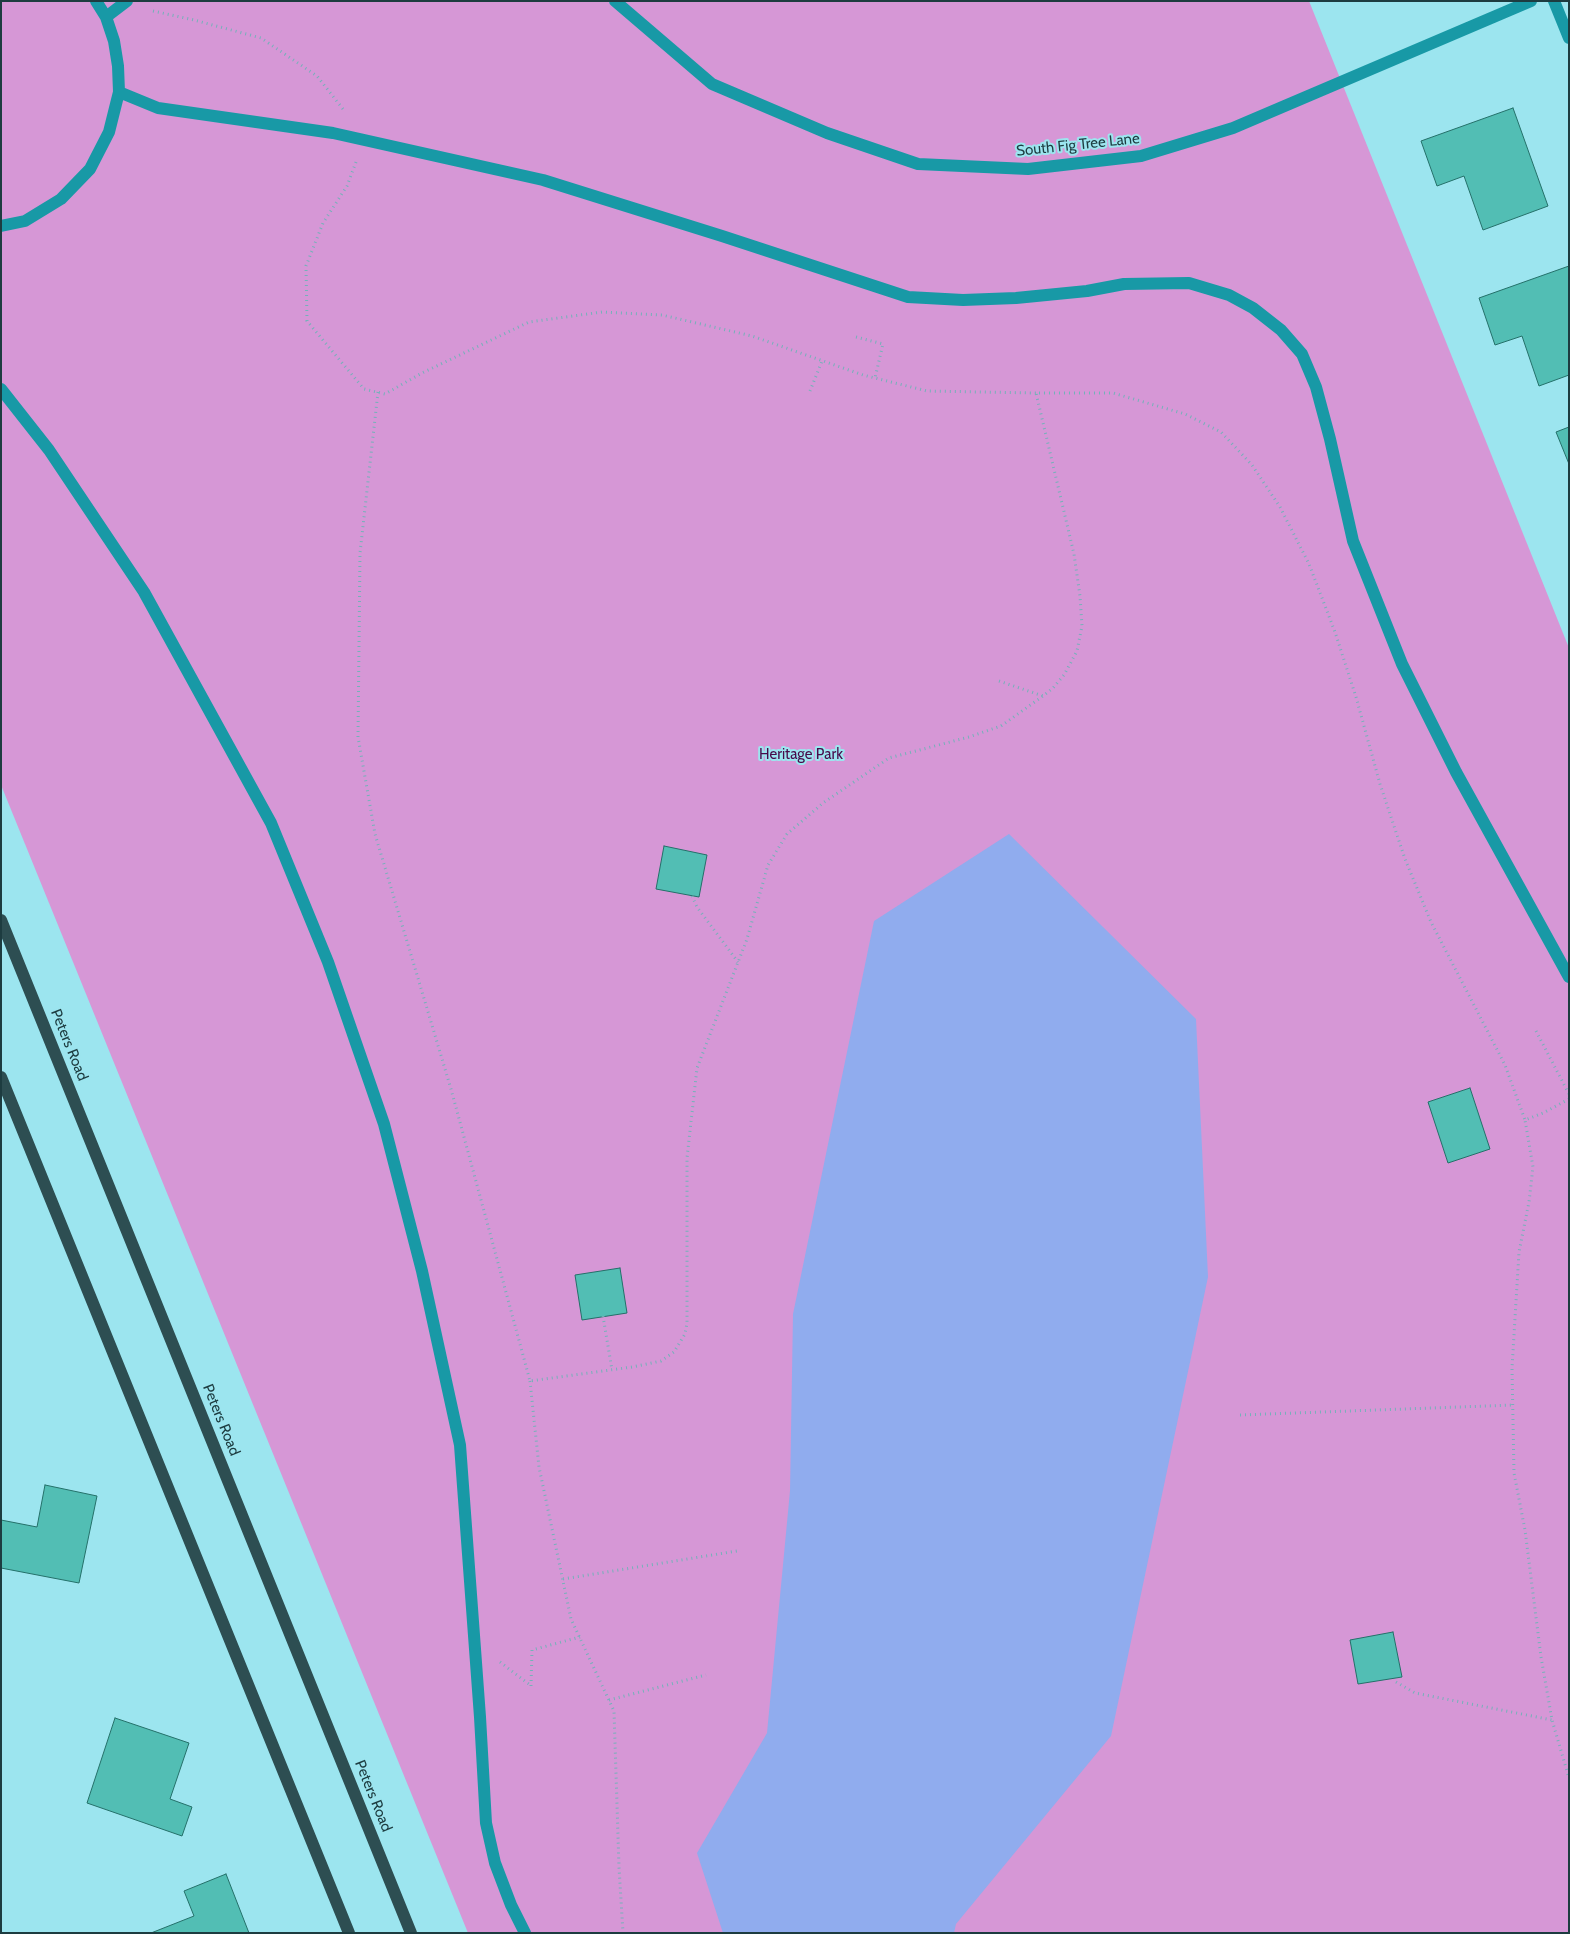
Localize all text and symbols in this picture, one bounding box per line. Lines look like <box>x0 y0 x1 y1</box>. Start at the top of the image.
street label: South Fig Tree Lane <box>1015 130 1141 160</box>
park label: Heritage Park <box>759 746 843 764</box>
street label: Peters Road <box>46 1007 92 1083</box>
street label: Peters Road <box>198 1382 244 1458</box>
street label: Peters Road <box>350 1758 396 1834</box>

